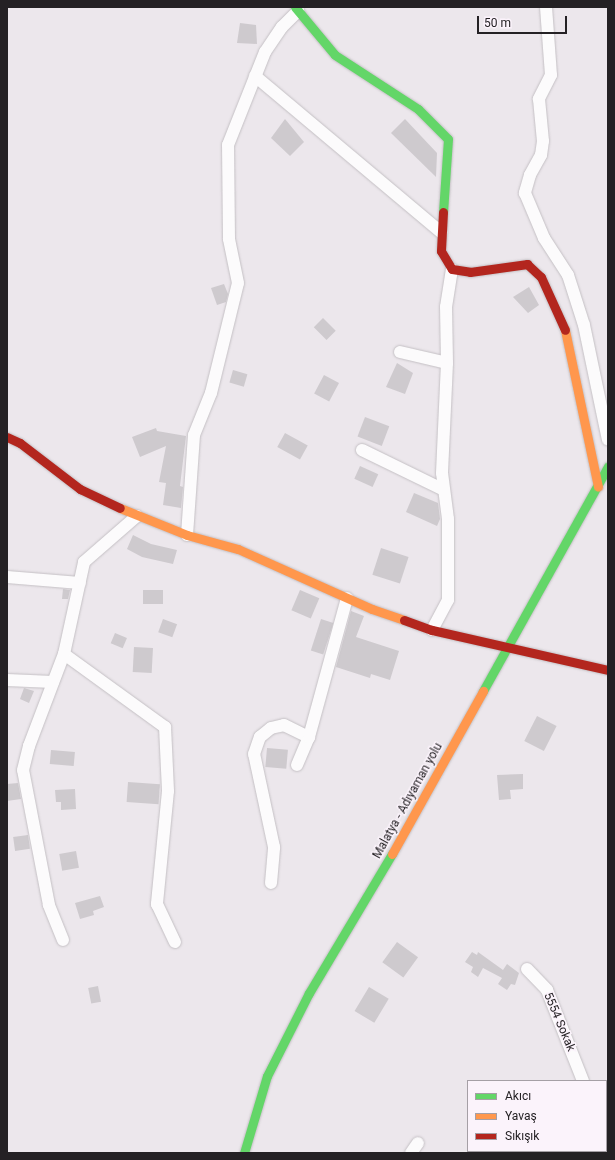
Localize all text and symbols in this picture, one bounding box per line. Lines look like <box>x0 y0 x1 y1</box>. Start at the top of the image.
scale bar <box>479 8 569 34</box>
text: 50 m <box>484 16 511 30</box>
street label: Malatya - Adıyaman yolu <box>370 741 446 861</box>
street label: 5554 Sokak <box>540 990 578 1054</box>
legend <box>467 1080 607 1152</box>
text: Akıcı <box>505 1089 531 1103</box>
text: Yavaş <box>505 1109 537 1123</box>
text: Sıkışık <box>505 1129 539 1143</box>

